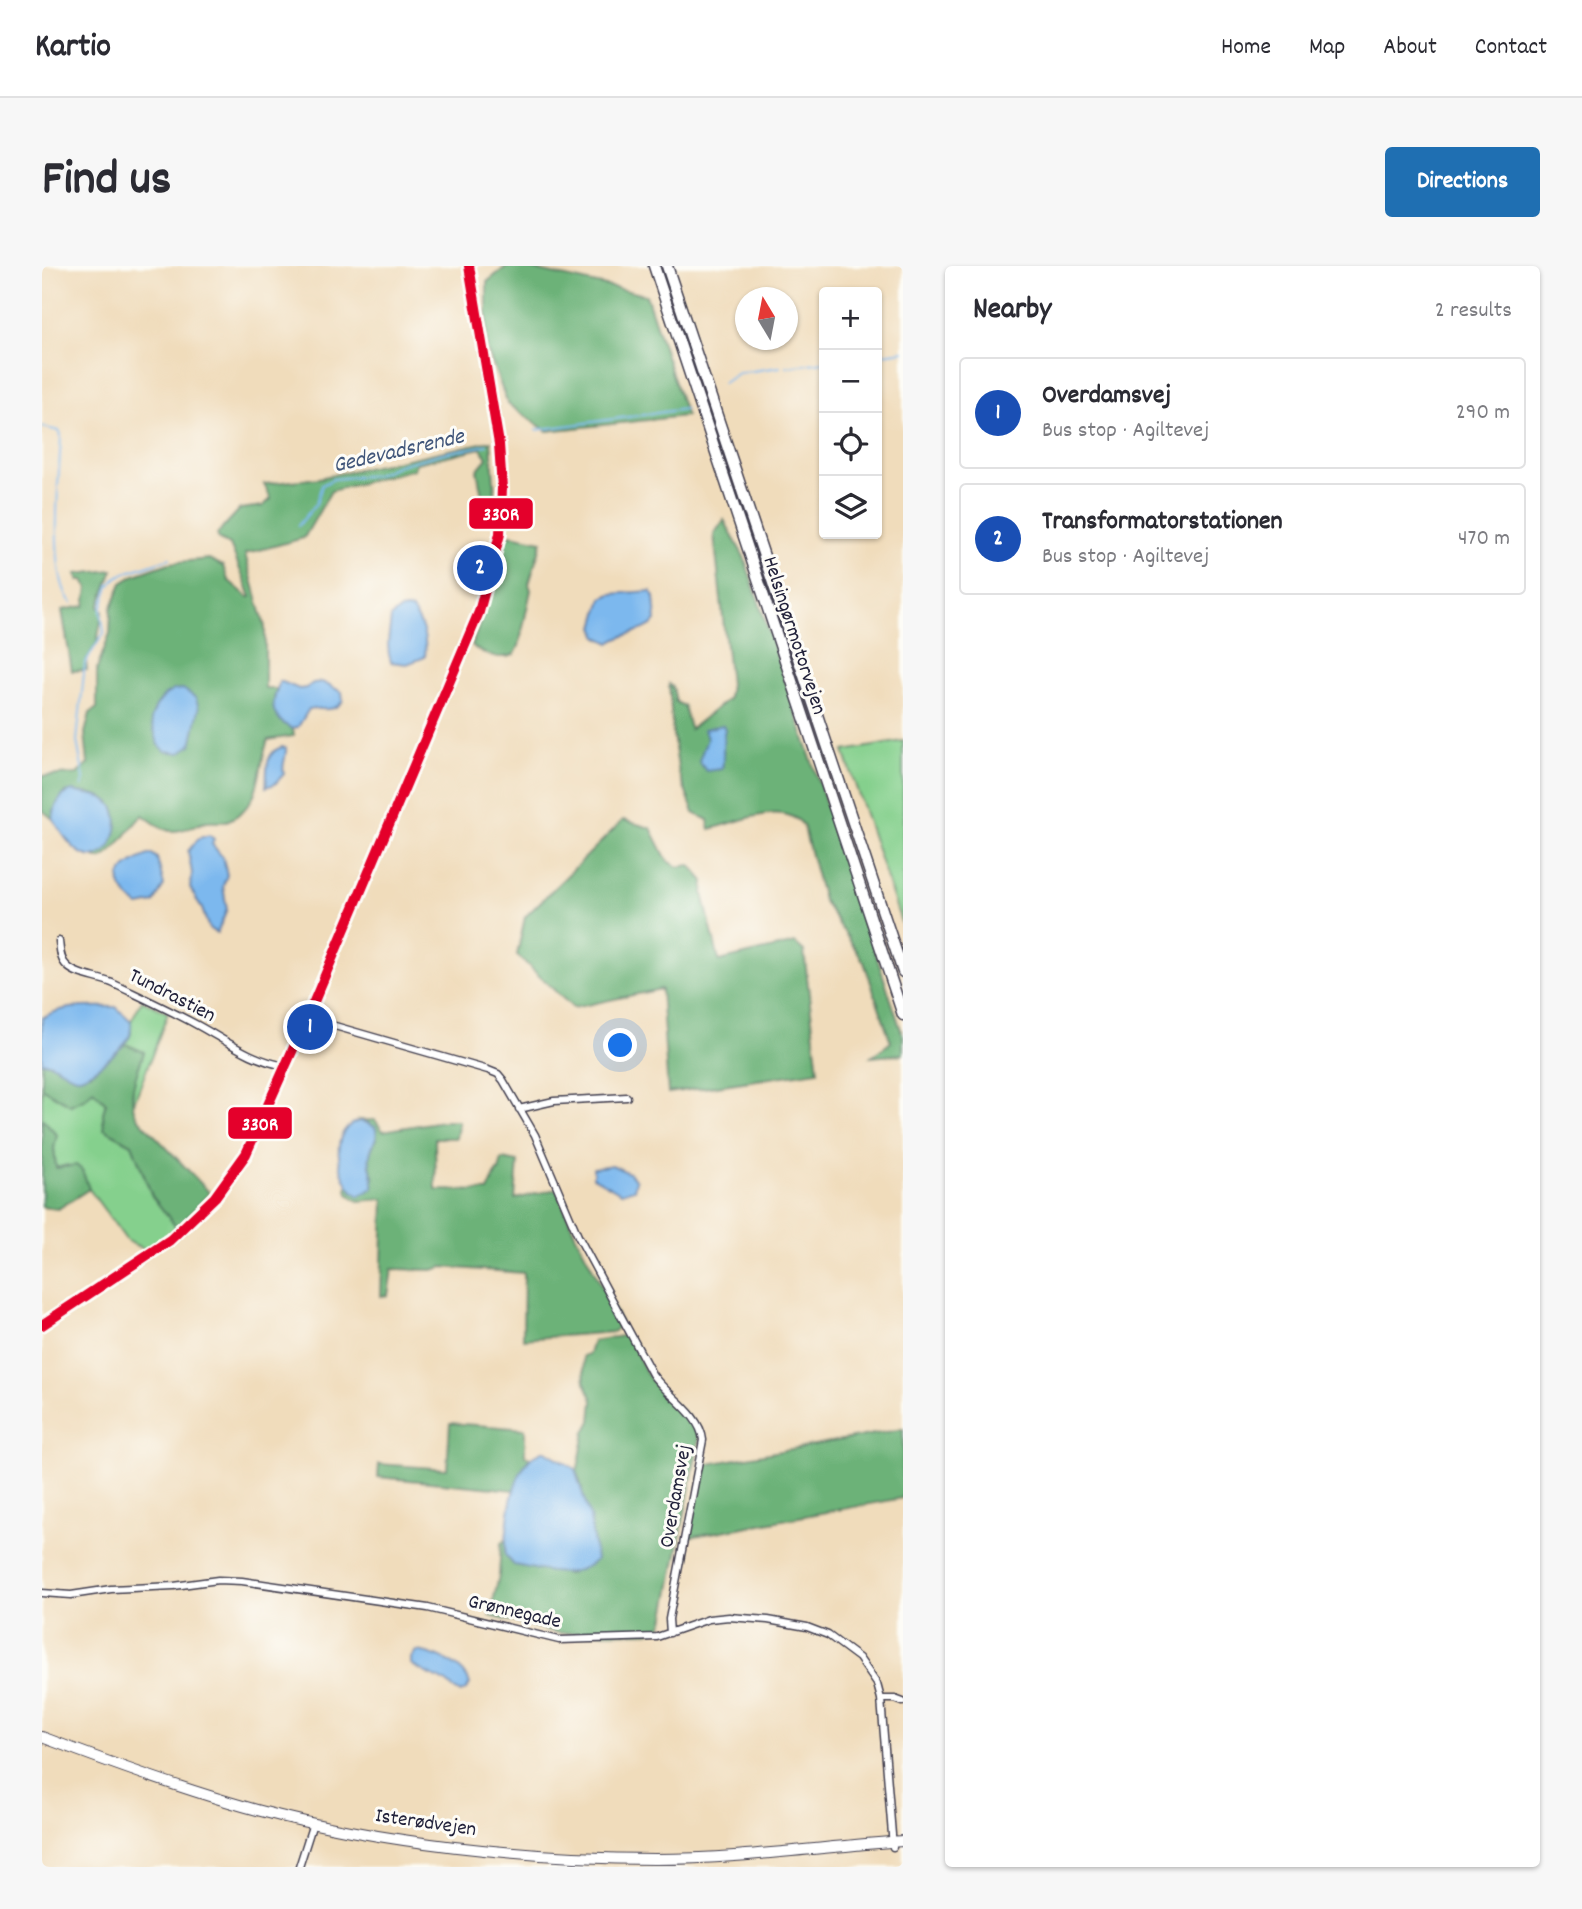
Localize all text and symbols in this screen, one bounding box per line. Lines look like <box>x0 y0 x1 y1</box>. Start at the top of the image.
text: Kartio <box>35 25 111 72</box>
text: Home <box>1221 31 1271 65</box>
text: Map <box>1309 31 1345 65</box>
text: About <box>1383 31 1437 65</box>
text: Contact <box>1475 31 1547 65</box>
text: Find us <box>42 147 171 217</box>
button: Directions <box>1385 147 1540 217</box>
north arrow <box>735 287 798 350</box>
map controls <box>819 287 882 539</box>
button: + <box>819 287 882 350</box>
text: Nearby <box>973 290 1051 333</box>
text: 2 results <box>1435 295 1512 328</box>
button: − <box>819 350 882 413</box>
text: Overdamsvej <box>1042 378 1171 415</box>
text: 1 <box>995 397 1001 430</box>
text: 290 m <box>1456 397 1510 430</box>
button: locate <box>819 413 882 476</box>
text: Bus stop · Agiltevej <box>1042 415 1209 448</box>
water label: Gedevadsrende <box>330 421 469 484</box>
button: layers <box>819 476 882 539</box>
line badge: 330R <box>468 497 534 530</box>
text: 330R <box>483 503 519 530</box>
text: Transformatorstationen <box>1042 504 1283 541</box>
text: 2 <box>993 523 1003 556</box>
text: 470 m <box>1458 523 1510 556</box>
text: Bus stop · Agiltevej <box>1042 541 1209 574</box>
pin: 2 <box>457 542 503 594</box>
street label: Helsingørmotorvejen <box>753 553 833 719</box>
street label: Tundrastien <box>123 962 220 1031</box>
pin: 1 <box>287 1001 333 1053</box>
your location <box>603 1028 637 1062</box>
line badge: 330R <box>227 1106 293 1140</box>
text: 330R <box>242 1113 278 1140</box>
street label: Overdamsvej <box>653 1443 701 1550</box>
street label: Grønnegade <box>465 1588 564 1638</box>
street label: Isterødvejen <box>373 1802 478 1846</box>

